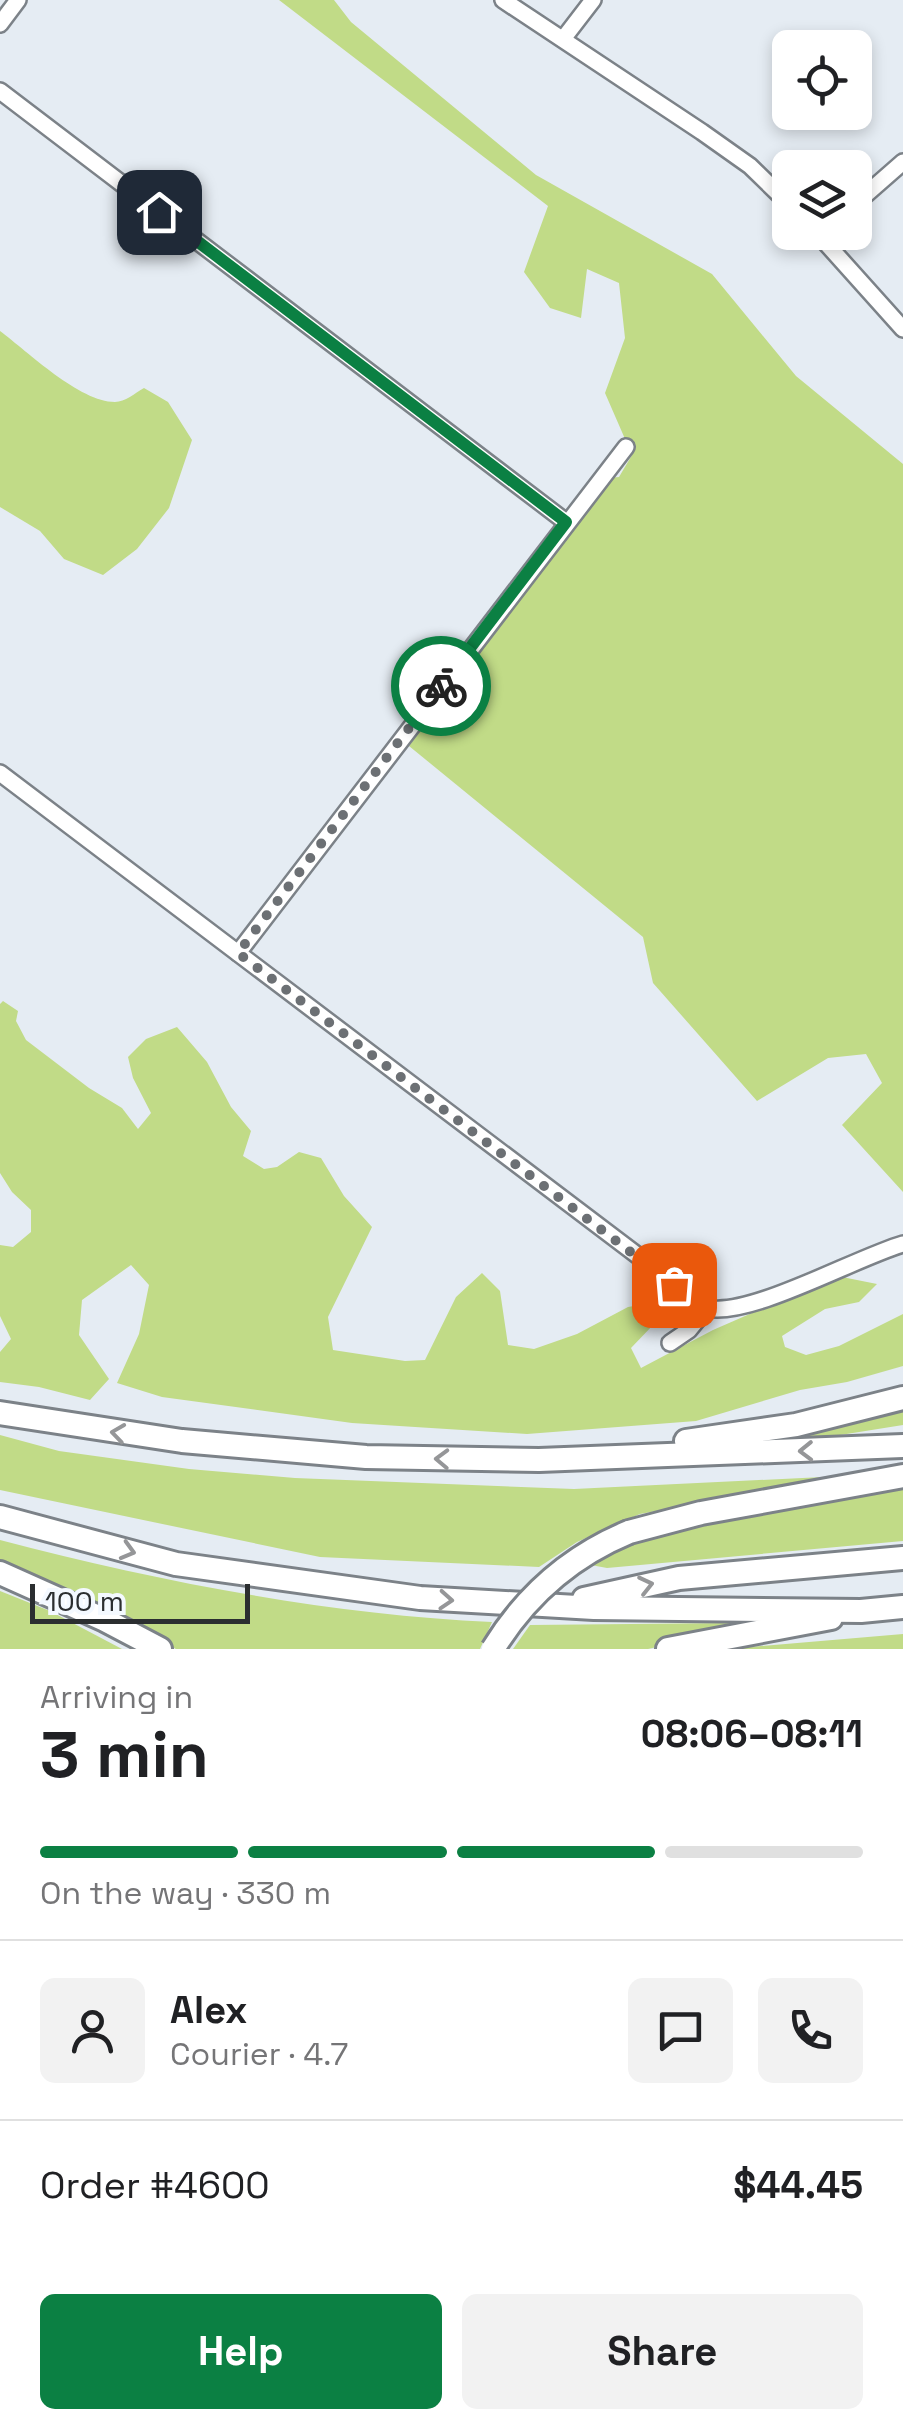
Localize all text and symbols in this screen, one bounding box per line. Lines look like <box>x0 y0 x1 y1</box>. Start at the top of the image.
map controls <box>772 30 872 250</box>
button: locate <box>772 30 872 130</box>
button: layers <box>772 150 872 250</box>
pin <box>117 170 202 255</box>
icon: home <box>132 185 187 240</box>
courier <box>391 636 491 736</box>
icon: bike <box>414 659 469 714</box>
pin <box>632 1243 717 1328</box>
icon: bag <box>647 1258 702 1313</box>
one-way arrow <box>110 1423 127 1444</box>
one-way arrow <box>797 1440 812 1462</box>
one-way arrow <box>433 1449 449 1470</box>
one-way arrow <box>119 1539 136 1560</box>
one-way arrow <box>637 1576 654 1597</box>
scale bar <box>30 1579 250 1624</box>
text: 100 m <box>45 1583 124 1619</box>
one-way arrow <box>439 1589 455 1610</box>
text: Arriving in <box>40 1677 193 1717</box>
text: 08:06–08:11 <box>641 1710 863 1758</box>
text: 3 min <box>40 1713 209 1796</box>
text: On the way · 330 m <box>40 1873 331 1913</box>
button: person <box>40 1978 145 2083</box>
button: chat <box>628 1978 733 2083</box>
button: phone <box>758 1978 863 2083</box>
text: Alex <box>170 1986 247 2034</box>
text: Courier · 4.7 <box>170 2034 348 2074</box>
text: Order #4600 <box>40 2161 270 2209</box>
text: $44.45 <box>733 2161 863 2209</box>
button: Help <box>40 2294 442 2409</box>
button: Share <box>462 2294 863 2409</box>

